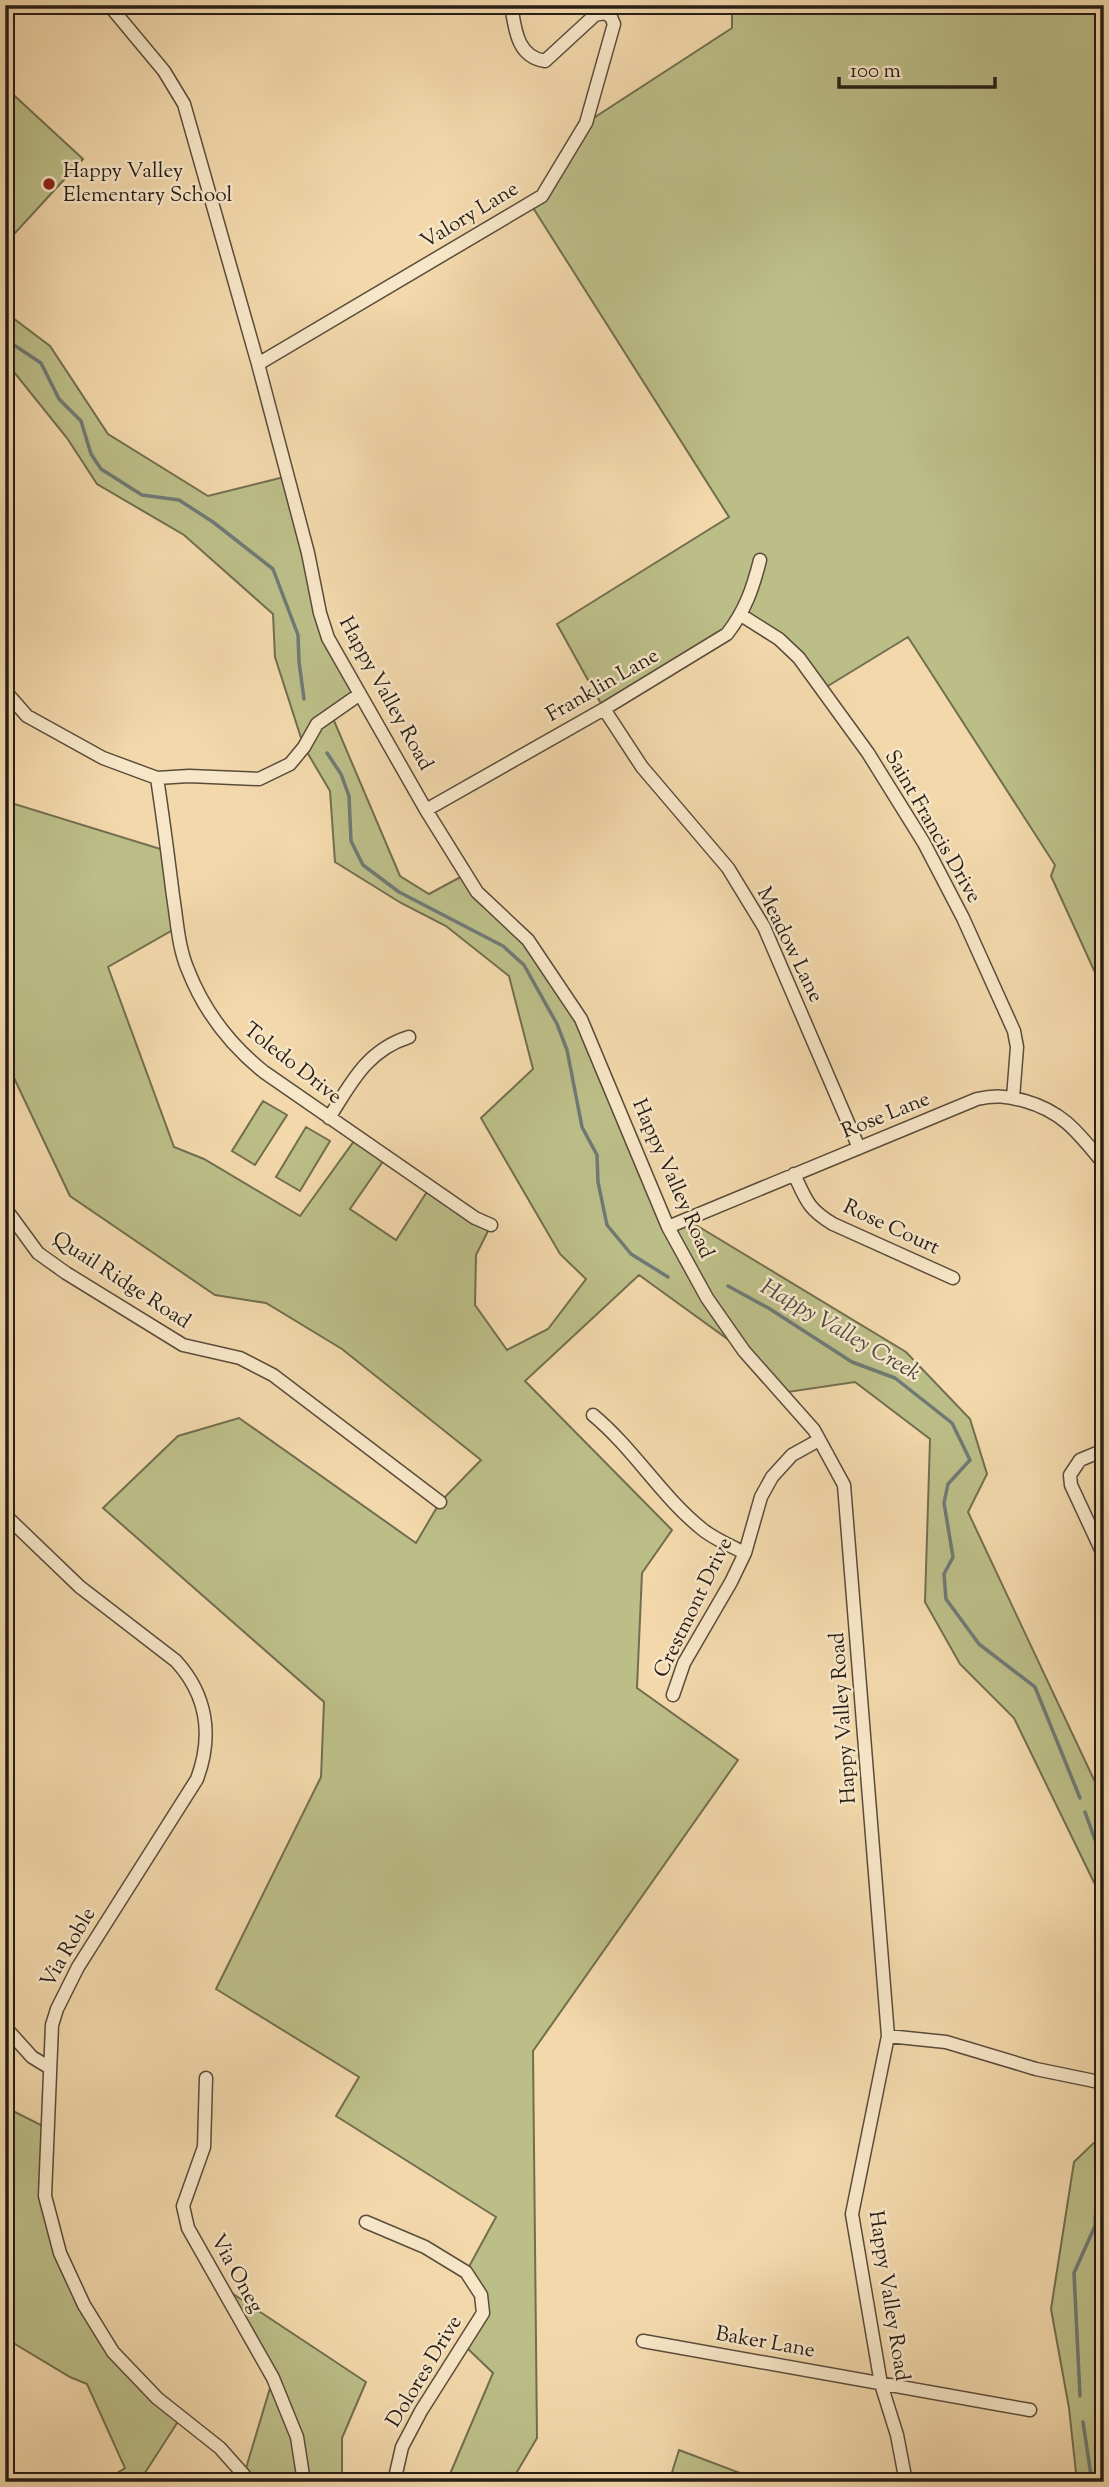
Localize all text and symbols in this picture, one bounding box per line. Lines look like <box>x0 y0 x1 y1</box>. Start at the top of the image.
scale bar <box>839 46 995 90</box>
text: 100 m <box>850 57 901 87</box>
place label: Happy Valley Elementary School <box>63 157 233 211</box>
street label: Valory Lane <box>415 175 525 257</box>
marker: Happy Valley Elementary School <box>41 176 57 192</box>
street label: Happy Valley Road <box>330 612 440 777</box>
street label: Franklin Lane <box>541 642 665 730</box>
street label: Saint Francis Drive <box>876 745 988 909</box>
street label: Meadow Lane <box>748 882 830 1008</box>
street label: Toledo Drive <box>236 1016 348 1112</box>
street label: Rose Lane <box>837 1085 935 1147</box>
street label: Happy Valley Road <box>623 1094 721 1264</box>
street label: Rose Court <box>838 1193 944 1263</box>
street label: Quail Ridge Road <box>46 1225 196 1337</box>
water label: Happy Valley Creek <box>754 1272 926 1390</box>
street label: Crestmont Drive <box>647 1533 741 1683</box>
street label: Happy Valley Road <box>823 1631 865 1805</box>
street label: Via Roble <box>34 1902 104 1994</box>
street label: Happy Valley Road <box>860 2209 916 2383</box>
street label: Via Oneg <box>202 2229 270 2319</box>
street label: Dolores Drive <box>380 2310 470 2434</box>
street label: Baker Lane <box>713 2320 817 2366</box>

